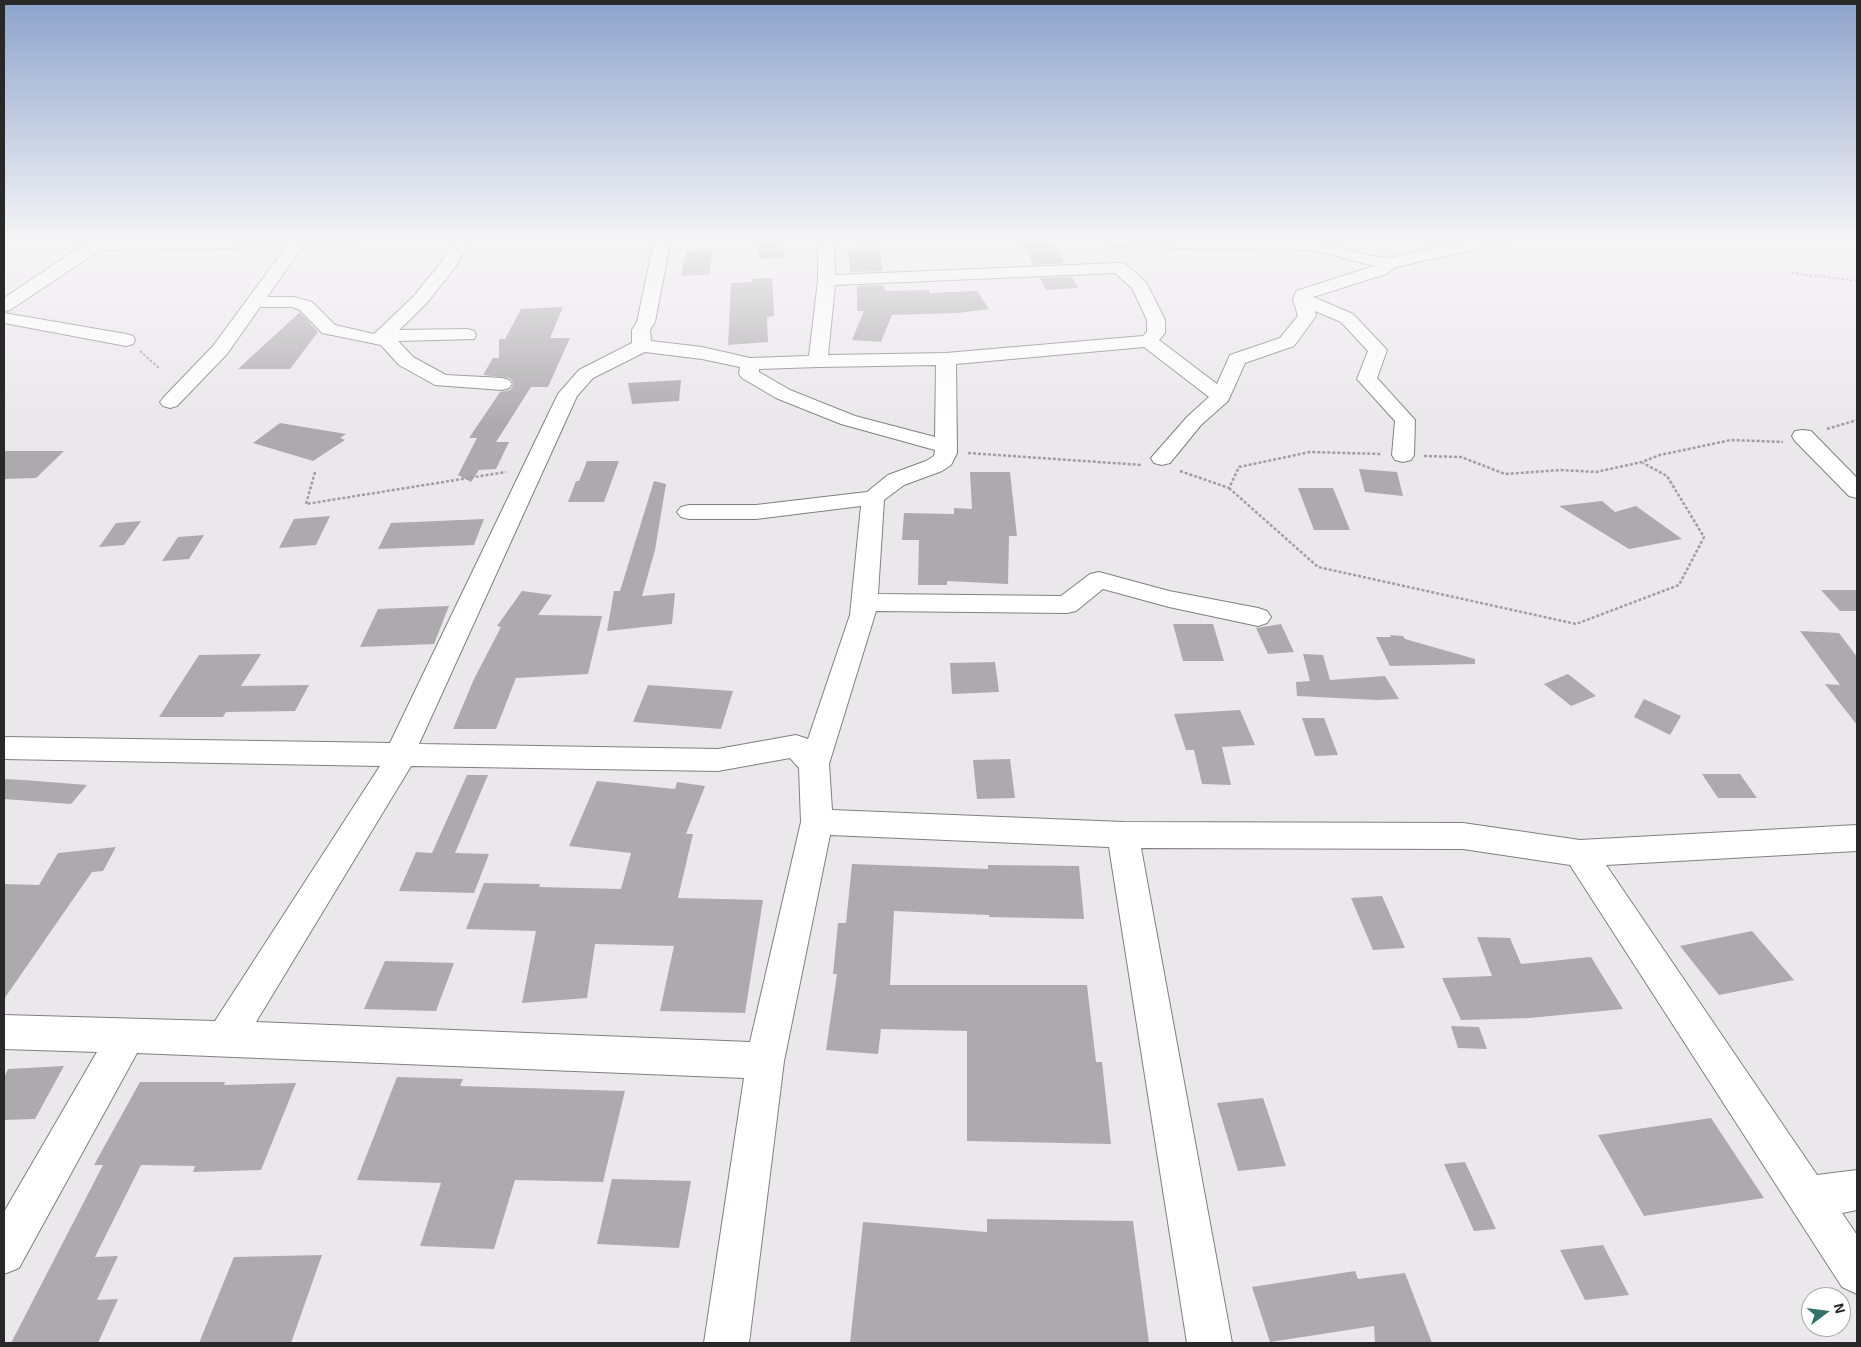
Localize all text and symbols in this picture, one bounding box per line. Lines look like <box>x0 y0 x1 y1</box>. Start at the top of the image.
north arrow <box>1801 1287 1851 1337</box>
text: N <box>1830 1301 1850 1315</box>

